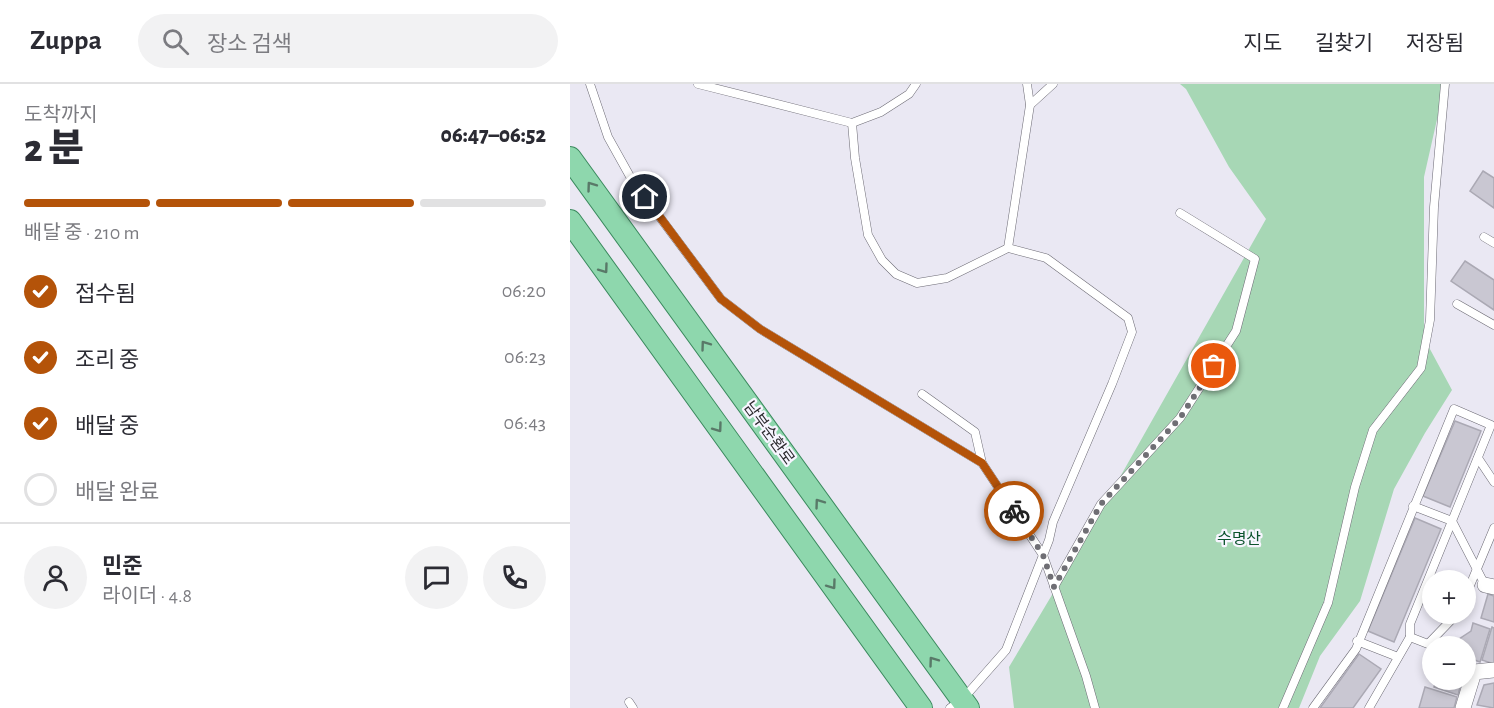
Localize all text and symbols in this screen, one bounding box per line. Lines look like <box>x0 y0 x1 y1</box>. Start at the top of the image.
search box <box>138 14 558 68</box>
icon: search <box>159 25 192 58</box>
text: Zuppa <box>30 27 102 55</box>
text: 장소 검색 <box>207 33 292 55</box>
text: 지도 <box>1243 33 1282 54</box>
text: 길찾기 <box>1315 33 1373 54</box>
text: 저장됨 <box>1406 33 1464 54</box>
text: 도착까지 <box>24 105 98 125</box>
text: 06:47–06:52 <box>441 124 546 146</box>
text: 2 분 <box>24 130 84 169</box>
pin <box>619 171 670 222</box>
icon: home <box>628 180 661 213</box>
one-way arrow <box>587 182 598 193</box>
text: 배달 중 · 210 m <box>24 223 140 243</box>
one-way arrow <box>597 263 608 274</box>
icon: check <box>24 275 57 308</box>
text: 06:20 <box>502 281 546 301</box>
text: 접수됨 <box>75 283 136 305</box>
one-way arrow <box>701 340 712 351</box>
pin <box>1188 340 1239 391</box>
icon: check <box>24 341 57 374</box>
text: 06:23 <box>504 347 546 367</box>
text: 조리 중 <box>75 349 139 371</box>
icon: bag <box>1197 349 1230 382</box>
street label: 남부순환로 <box>741 398 798 468</box>
icon: check <box>24 407 57 440</box>
text: 06:43 <box>504 413 546 433</box>
text: 배달 중 <box>75 415 139 437</box>
one-way arrow <box>711 421 722 432</box>
text: 배달 완료 <box>75 481 160 503</box>
courier <box>984 481 1044 541</box>
icon: bike <box>998 495 1031 528</box>
one-way arrow <box>815 498 826 509</box>
park label: 수명산 <box>1217 531 1261 547</box>
button: person <box>24 546 87 609</box>
button: chat <box>405 546 468 609</box>
button: phone <box>483 546 546 609</box>
text: 민준 <box>102 555 142 577</box>
map controls <box>1422 570 1476 690</box>
button: + <box>1422 570 1476 624</box>
one-way arrow <box>825 579 836 590</box>
text: 라이더 · 4.8 <box>102 586 192 606</box>
button: − <box>1422 636 1476 690</box>
one-way arrow <box>929 656 940 667</box>

